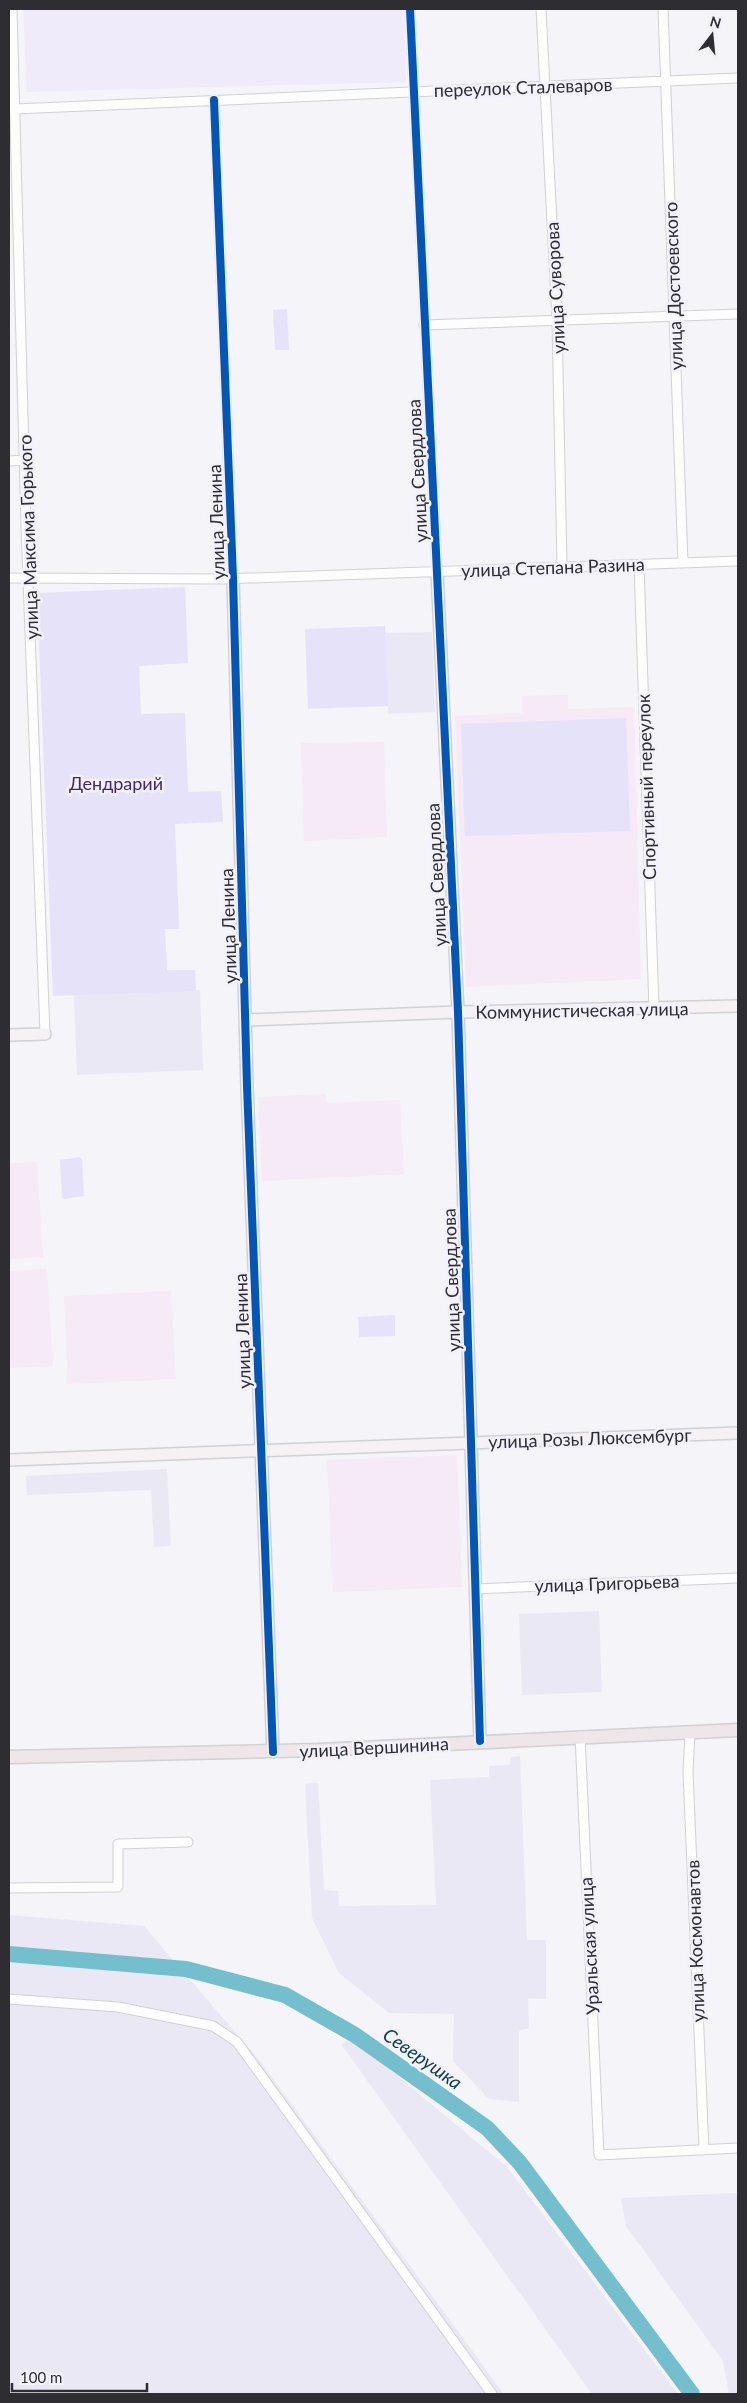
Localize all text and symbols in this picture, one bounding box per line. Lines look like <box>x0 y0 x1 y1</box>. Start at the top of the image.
north arrow <box>687 10 737 60</box>
text: N <box>708 12 723 32</box>
street label: переулок Сталеваров <box>433 73 613 101</box>
street label: улица Достоевского <box>659 201 687 371</box>
street label: улица Суворова <box>541 221 569 355</box>
street label: улица Свердлова <box>402 399 432 543</box>
street label: улица Максима Горького <box>13 434 43 640</box>
street label: улица Ленина <box>203 464 229 580</box>
street label: улица Степана Разина <box>461 553 645 581</box>
street label: Спортивный переулок <box>632 693 660 880</box>
park label: Дендрарий <box>69 772 163 794</box>
street label: улица Свердлова <box>421 803 451 947</box>
street label: улица Ленина <box>215 868 241 984</box>
street label: Коммунистическая улица <box>475 997 689 1023</box>
street label: улица Свердлова <box>437 1208 465 1352</box>
street label: улица Ленина <box>229 1273 255 1389</box>
street label: улица Розы Люксембург <box>488 1423 693 1453</box>
street label: улица Григорьева <box>534 1569 680 1597</box>
street label: улица Вершинина <box>299 1732 449 1762</box>
street label: улица Космонавтов <box>681 1859 709 2023</box>
street label: Уральская улица <box>574 1877 604 2015</box>
water label: Северушка <box>379 2022 467 2094</box>
scale bar <box>12 2360 148 2392</box>
text: 100 m <box>20 2368 62 2386</box>

